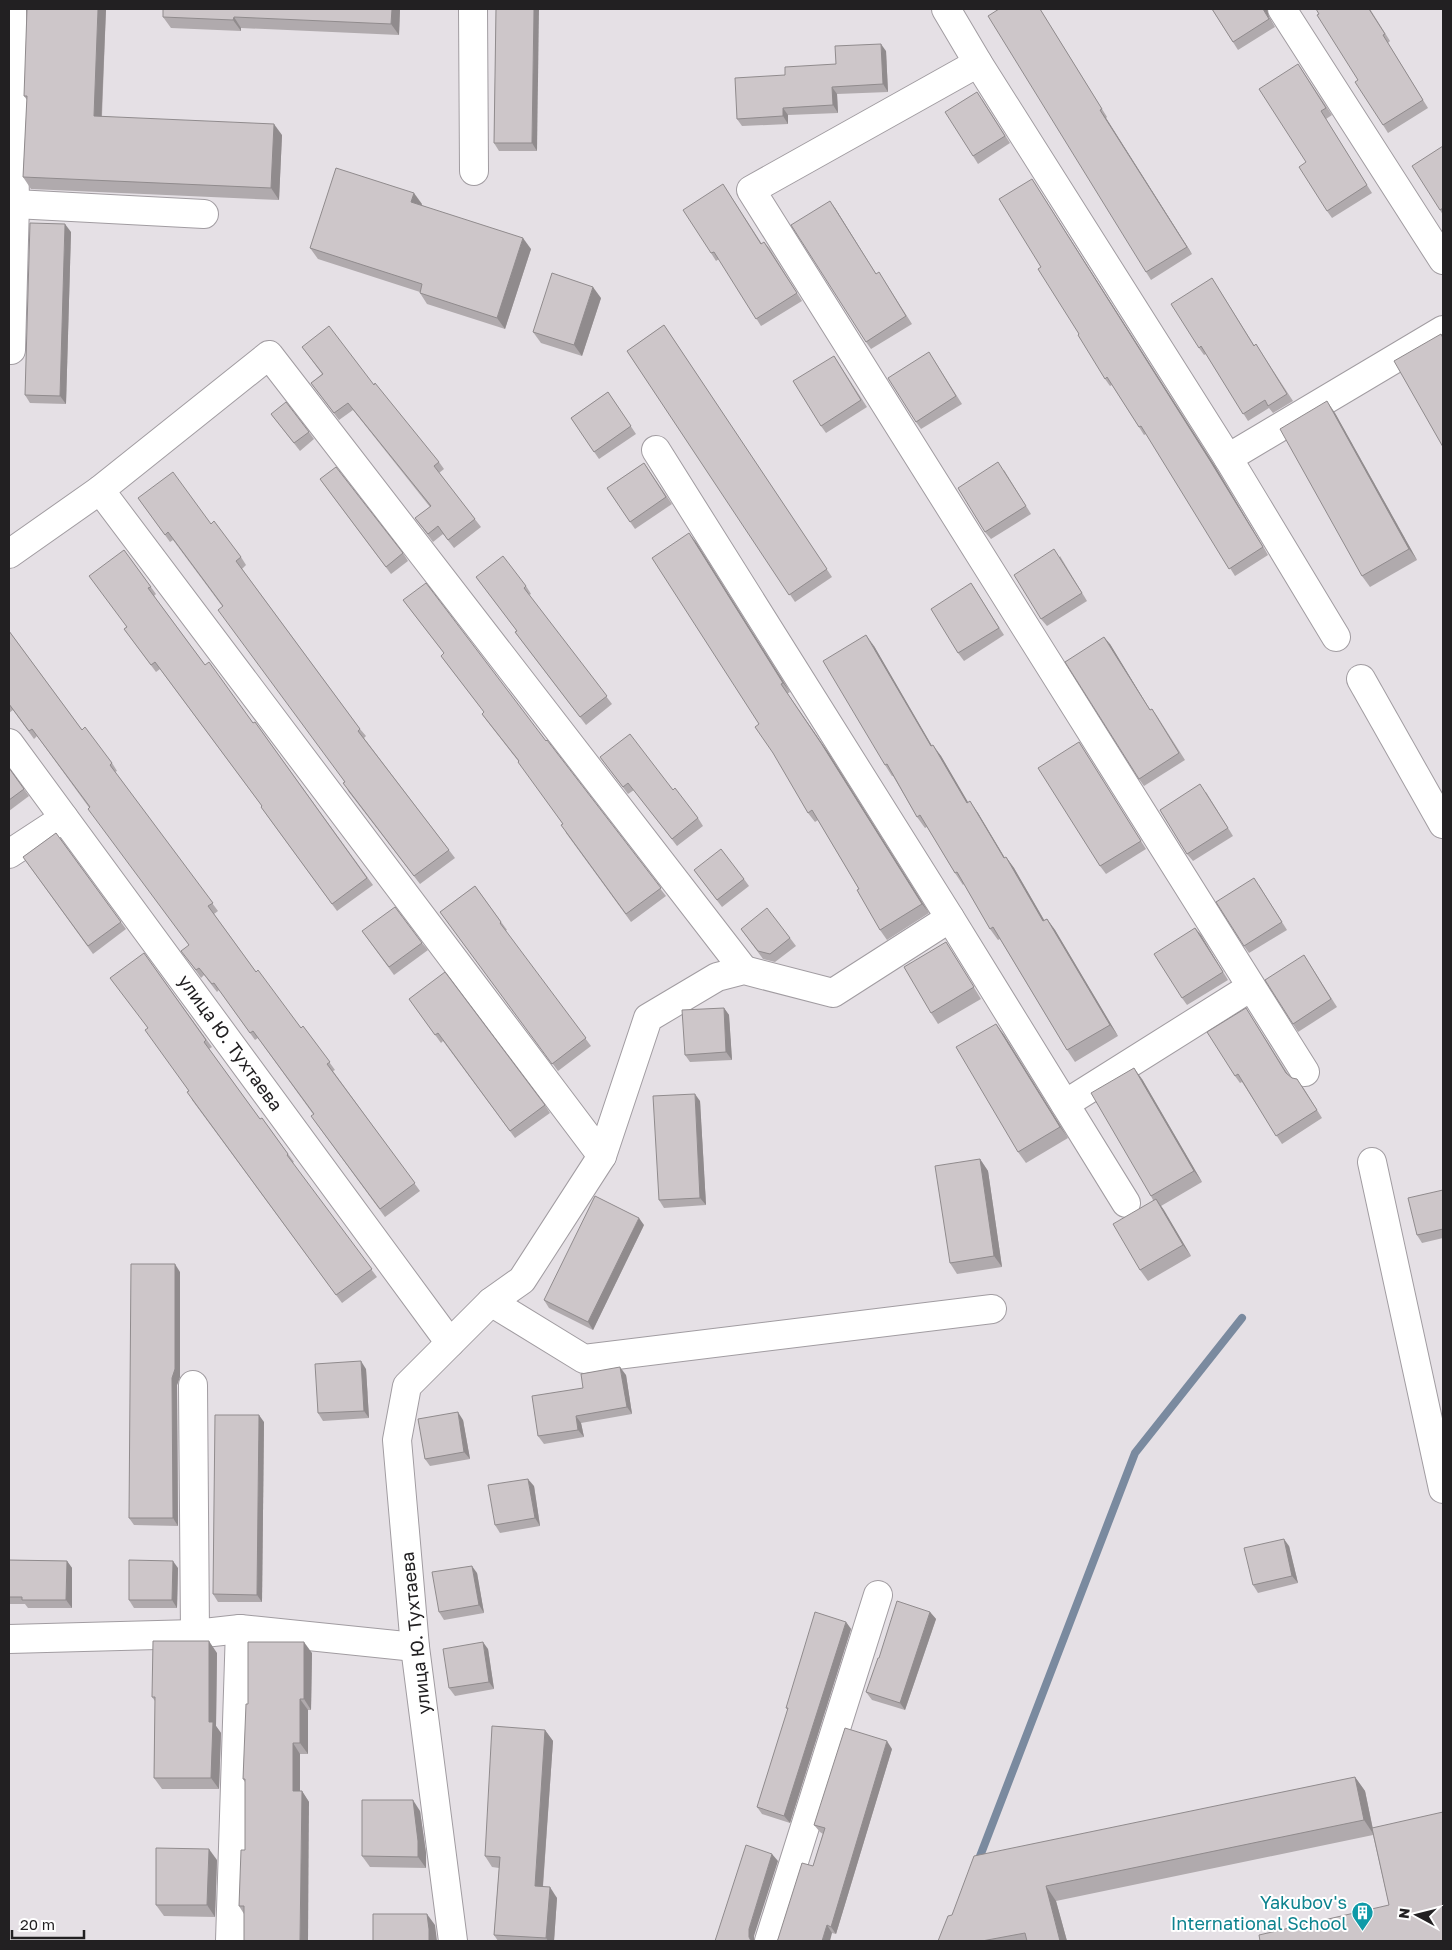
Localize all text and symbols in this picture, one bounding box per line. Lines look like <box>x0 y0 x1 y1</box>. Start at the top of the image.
street label: улица Ю. Тухтаева <box>174 970 288 1115</box>
street label: улица Ю. Тухтаева <box>396 1551 434 1715</box>
north arrow <box>1392 1890 1442 1940</box>
place label: Yakubov's International School <box>1171 1891 1347 1934</box>
building icon: Yakubov's International School <box>1351 1901 1375 1932</box>
text: N <box>1395 1907 1413 1920</box>
scale bar <box>12 1908 85 1940</box>
text: 20 m <box>20 1915 55 1933</box>

